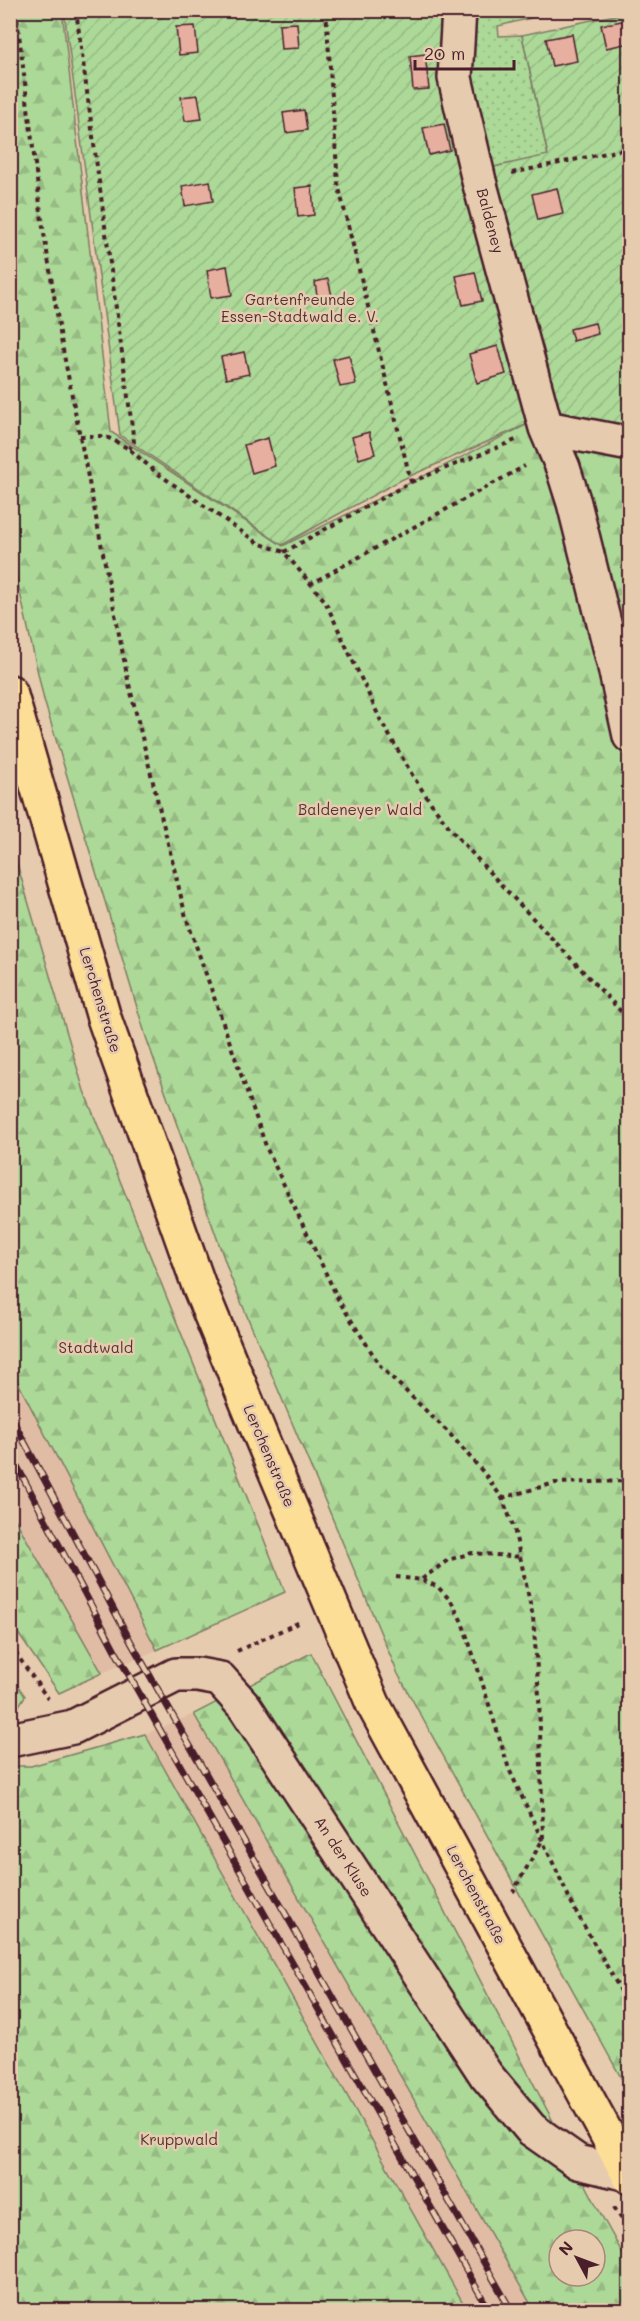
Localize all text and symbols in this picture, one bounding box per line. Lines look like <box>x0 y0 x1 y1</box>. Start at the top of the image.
scale bar <box>415 33 514 71</box>
text: 20 m <box>424 41 465 65</box>
street label: Baldeney <box>473 186 509 256</box>
park label: Gartenfreunde Essen-Stadtwald e. V. <box>221 289 379 326</box>
park label: Baldeneyer Wald <box>298 799 422 819</box>
street label: Lerchenstraße <box>75 945 126 1055</box>
park label: Stadtwald <box>59 1337 133 1357</box>
street label: Lerchenstraße <box>239 1401 300 1510</box>
street label: An der Kluse <box>310 1812 377 1901</box>
street label: Lerchenstraße <box>442 1842 511 1947</box>
park label: Kruppwald <box>140 2129 218 2149</box>
north arrow <box>547 2228 607 2288</box>
text: N <box>553 2236 577 2259</box>

